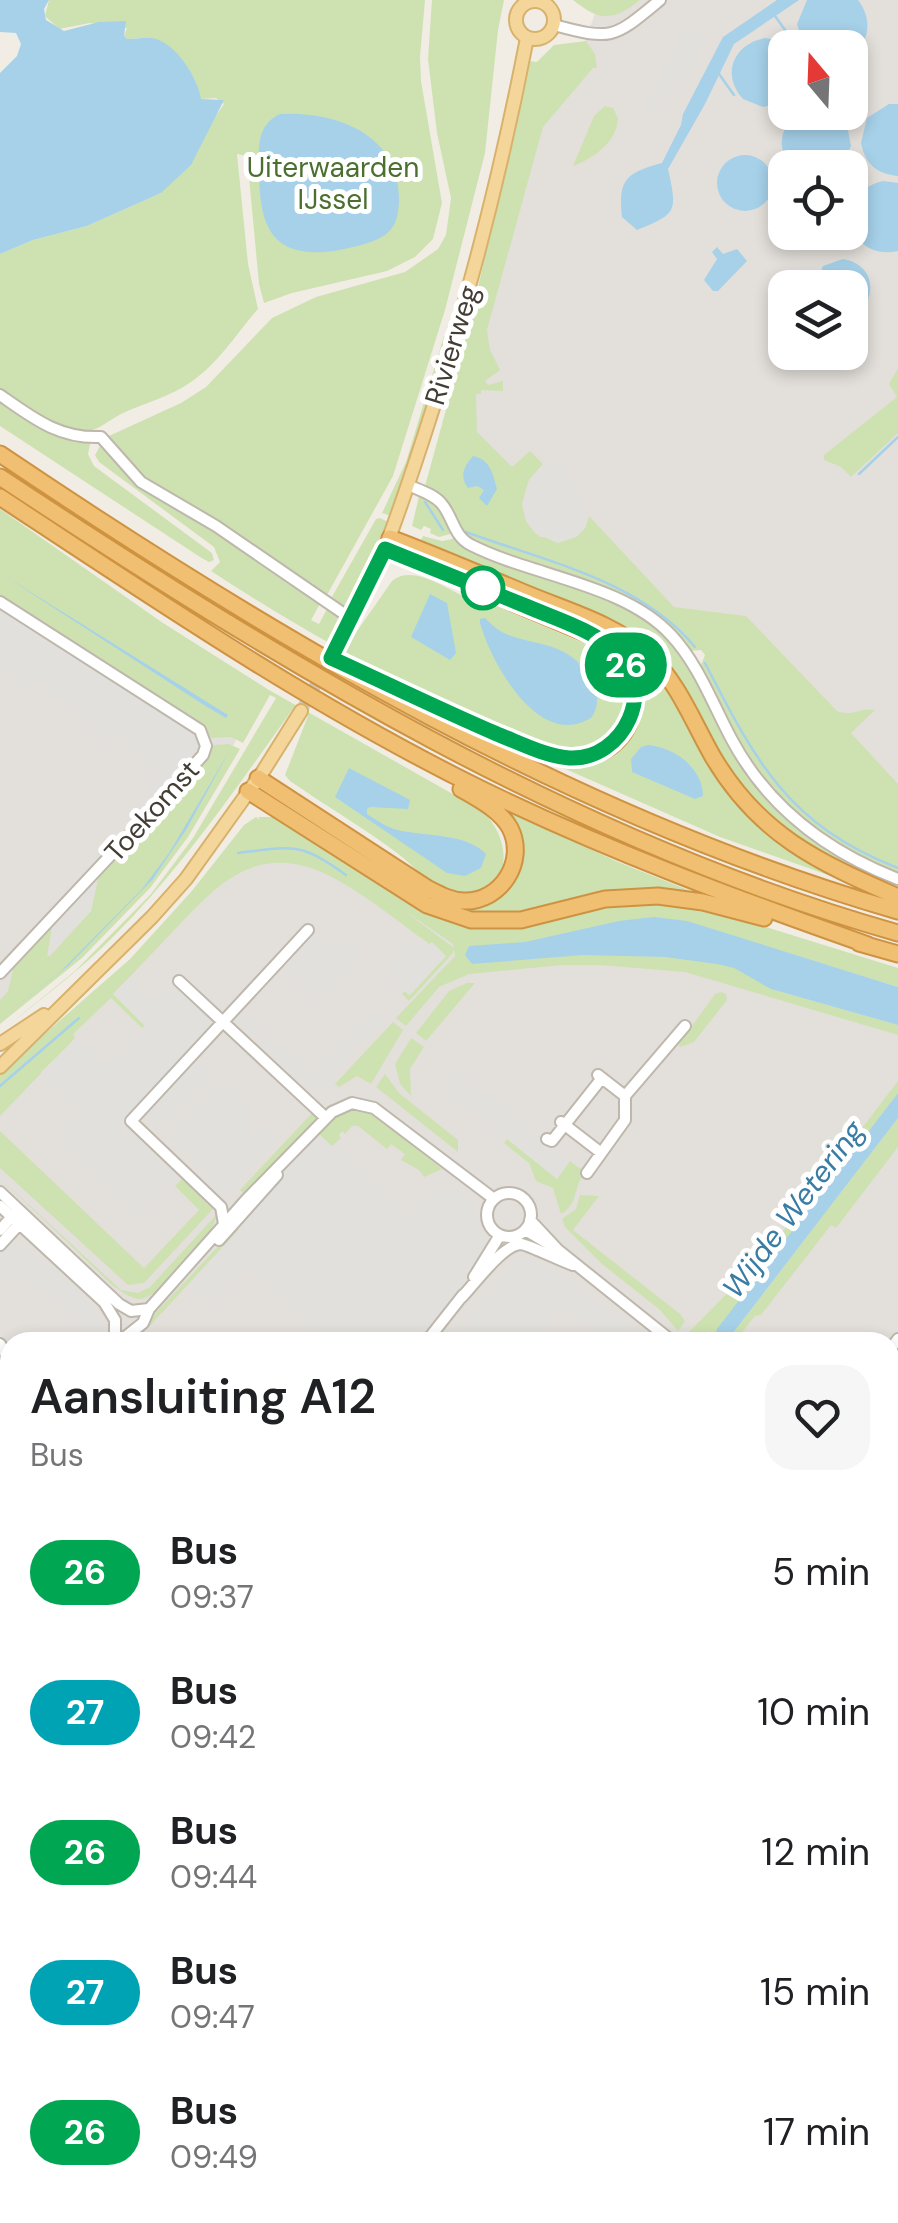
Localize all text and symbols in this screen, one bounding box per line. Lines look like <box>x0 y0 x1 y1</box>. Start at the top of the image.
north arrow <box>768 30 868 130</box>
map controls <box>768 30 868 370</box>
park label: Uiterwaarden IJssel <box>247 149 419 218</box>
button: locate <box>768 150 868 250</box>
button: layers <box>768 270 868 370</box>
street label: Rivierweg <box>416 281 488 409</box>
unlabelled marker <box>462 567 504 609</box>
line badge: 26 <box>581 632 671 698</box>
text: 26 <box>605 642 647 688</box>
street label: Toekomst <box>97 752 207 870</box>
water label: Wijde Wetering <box>713 1111 874 1306</box>
text: Aansluiting A12 <box>30 1365 376 1428</box>
button: heart <box>765 1365 870 1470</box>
text: Bus <box>30 1434 84 1476</box>
text: Bus <box>170 1526 238 1576</box>
text: 5 min <box>772 1547 870 1597</box>
text: 26 <box>64 1549 106 1595</box>
text: 09:37 <box>170 1576 254 1618</box>
text: Bus <box>170 1666 238 1716</box>
text: 10 min <box>757 1687 870 1737</box>
text: 27 <box>66 1689 104 1735</box>
text: 09:42 <box>170 1716 256 1758</box>
text: Bus <box>170 1806 238 1856</box>
text: 12 min <box>761 1827 870 1877</box>
text: 26 <box>64 1829 106 1875</box>
text: 09:44 <box>170 1856 257 1898</box>
text: Bus <box>170 1946 238 1996</box>
text: 15 min <box>760 1967 870 2017</box>
text: 27 <box>66 1969 104 2015</box>
text: 09:47 <box>170 1996 255 2038</box>
text: Bus <box>170 2086 238 2136</box>
text: 17 min <box>763 2107 870 2157</box>
text: 26 <box>64 2109 106 2155</box>
text: 09:49 <box>170 2136 258 2178</box>

